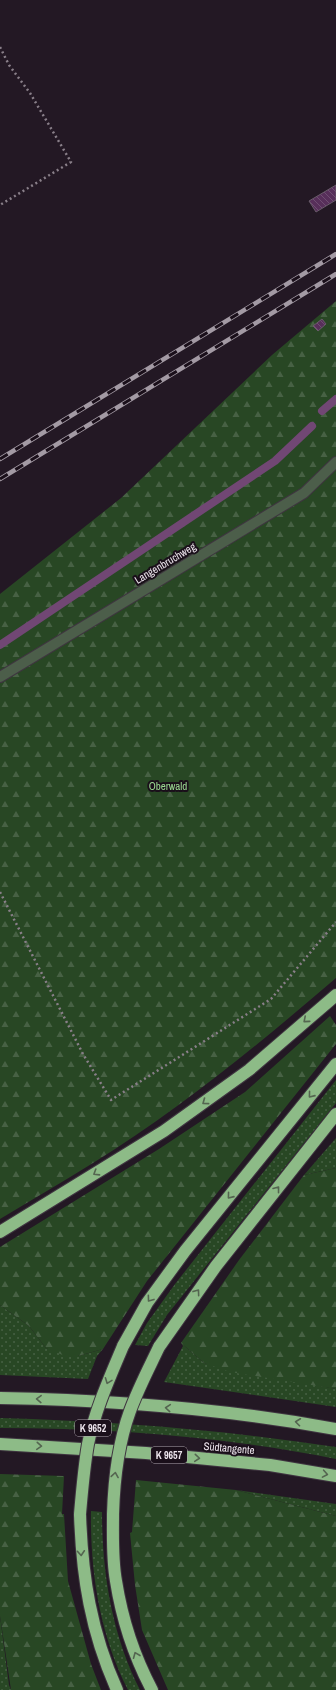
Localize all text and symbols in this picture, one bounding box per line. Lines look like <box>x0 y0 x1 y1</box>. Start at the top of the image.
street label: Langenbruchweg <box>132 539 198 587</box>
park label: Oberwald <box>149 779 187 793</box>
one-way arrow <box>304 1016 311 1023</box>
one-way arrow <box>309 1090 316 1097</box>
one-way arrow <box>202 1097 209 1104</box>
one-way arrow <box>93 1168 100 1176</box>
one-way arrow <box>272 1187 279 1194</box>
one-way arrow <box>227 1191 234 1198</box>
one-way arrow <box>193 1290 200 1297</box>
one-way arrow <box>148 1294 155 1301</box>
one-way arrow <box>105 1378 113 1385</box>
one-way arrow <box>36 1395 42 1404</box>
one-way arrow <box>165 1403 171 1412</box>
one-way arrow <box>294 1418 301 1427</box>
road number: K 9652 <box>75 1420 111 1436</box>
street label: Südtangente <box>203 1439 255 1457</box>
one-way arrow <box>36 1442 42 1451</box>
road number: K 9657 <box>151 1447 187 1463</box>
one-way arrow <box>193 1453 200 1462</box>
one-way arrow <box>322 1469 328 1478</box>
one-way arrow <box>110 1472 119 1478</box>
one-way arrow <box>77 1550 86 1556</box>
one-way arrow <box>133 1651 141 1659</box>

